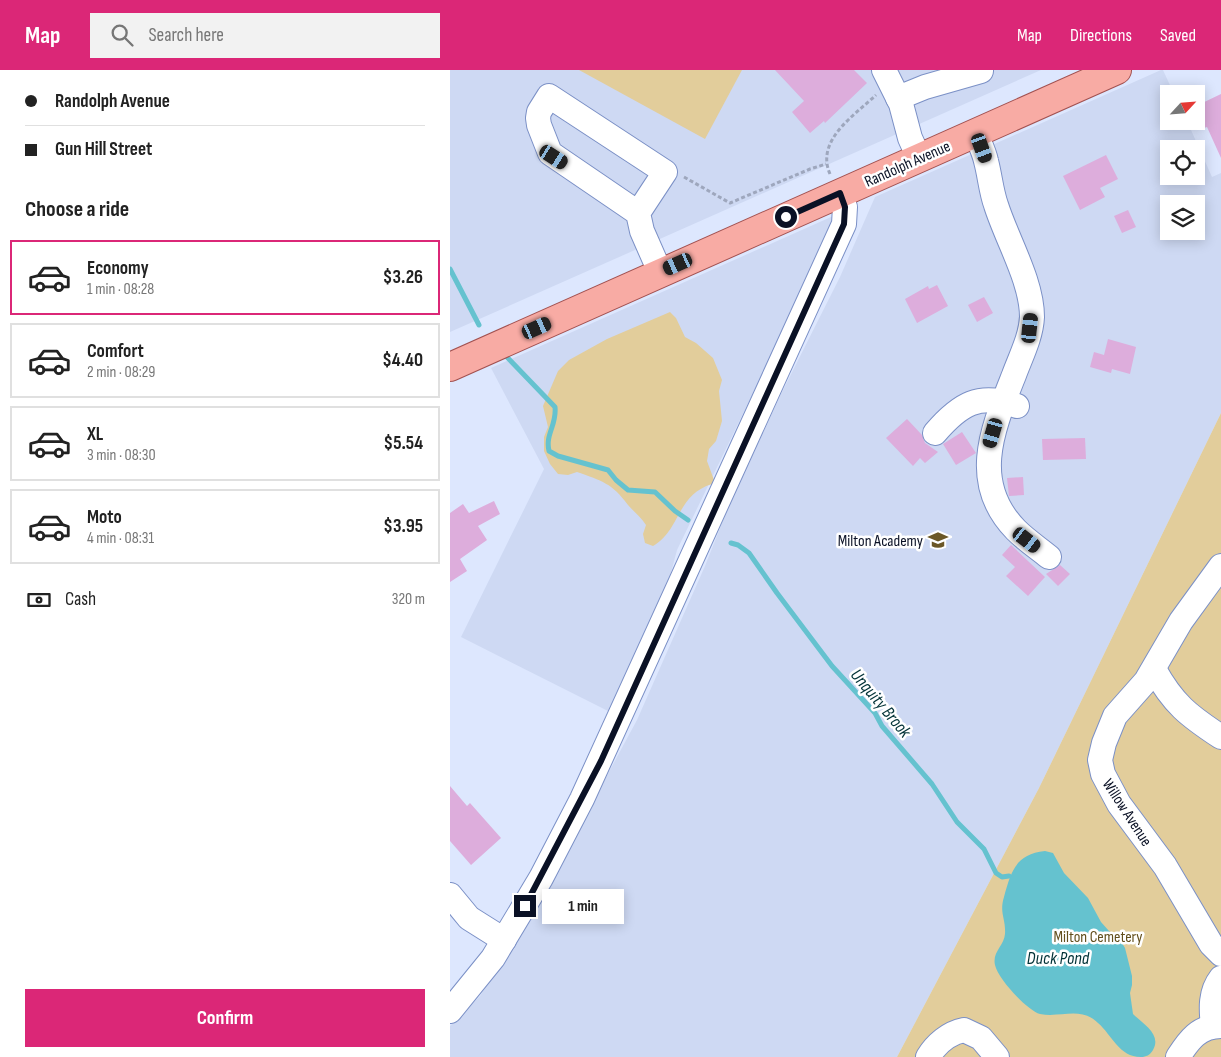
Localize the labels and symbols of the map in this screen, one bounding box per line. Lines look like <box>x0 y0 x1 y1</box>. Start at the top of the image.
north arrow <box>1160 85 1205 130</box>
car <box>969 131 994 165</box>
street label: Randolph Avenue <box>862 137 953 192</box>
car <box>537 143 570 171</box>
route start <box>775 206 797 228</box>
car <box>661 251 694 277</box>
car <box>1020 312 1039 344</box>
car <box>520 315 553 341</box>
car <box>981 417 1004 449</box>
car <box>1010 525 1043 555</box>
school or university icon: Milton Academy <box>927 529 949 551</box>
place label: Milton Academy <box>838 532 923 551</box>
water label: Unquity Brook <box>846 665 916 743</box>
street label: Willow Avenue <box>1098 776 1156 850</box>
callout: 1 min <box>542 888 625 924</box>
route end <box>514 895 536 917</box>
park label: Milton Cemetery <box>1053 928 1143 947</box>
water label: Duck Pond <box>1027 948 1090 969</box>

